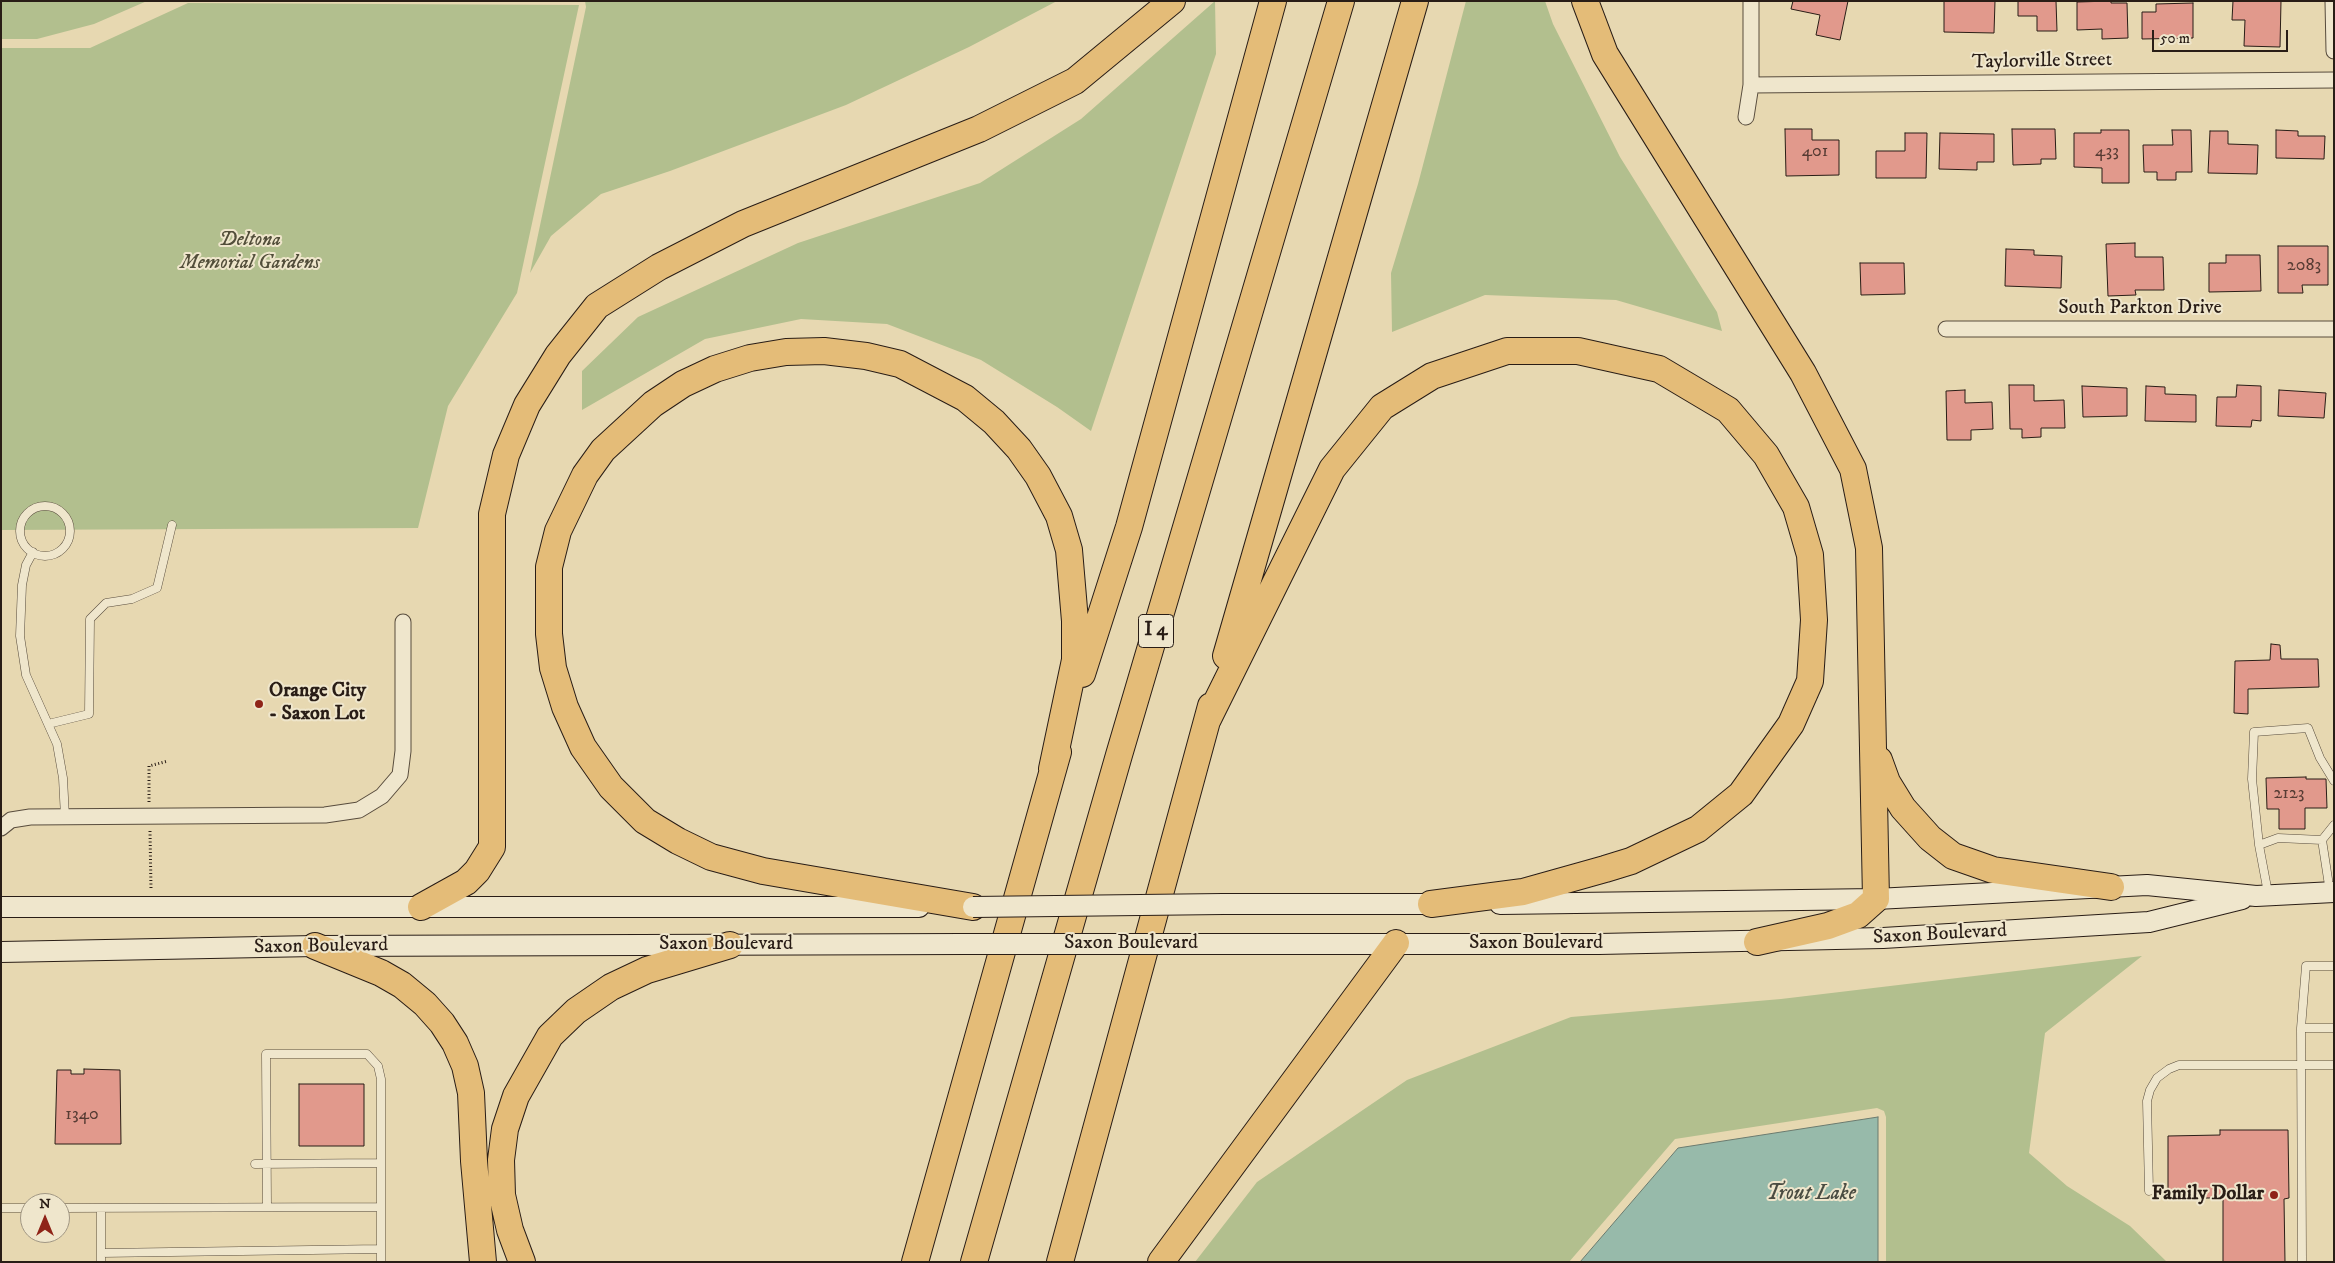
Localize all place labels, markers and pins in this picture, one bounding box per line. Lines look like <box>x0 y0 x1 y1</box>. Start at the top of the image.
place label: Orange City - Saxon Lot <box>269 680 366 727</box>
marker: Orange City - Saxon Lot <box>253 698 265 710</box>
place label: Family Dollar <box>2152 1183 2264 1207</box>
marker: Family Dollar <box>2268 1189 2280 1201</box>

